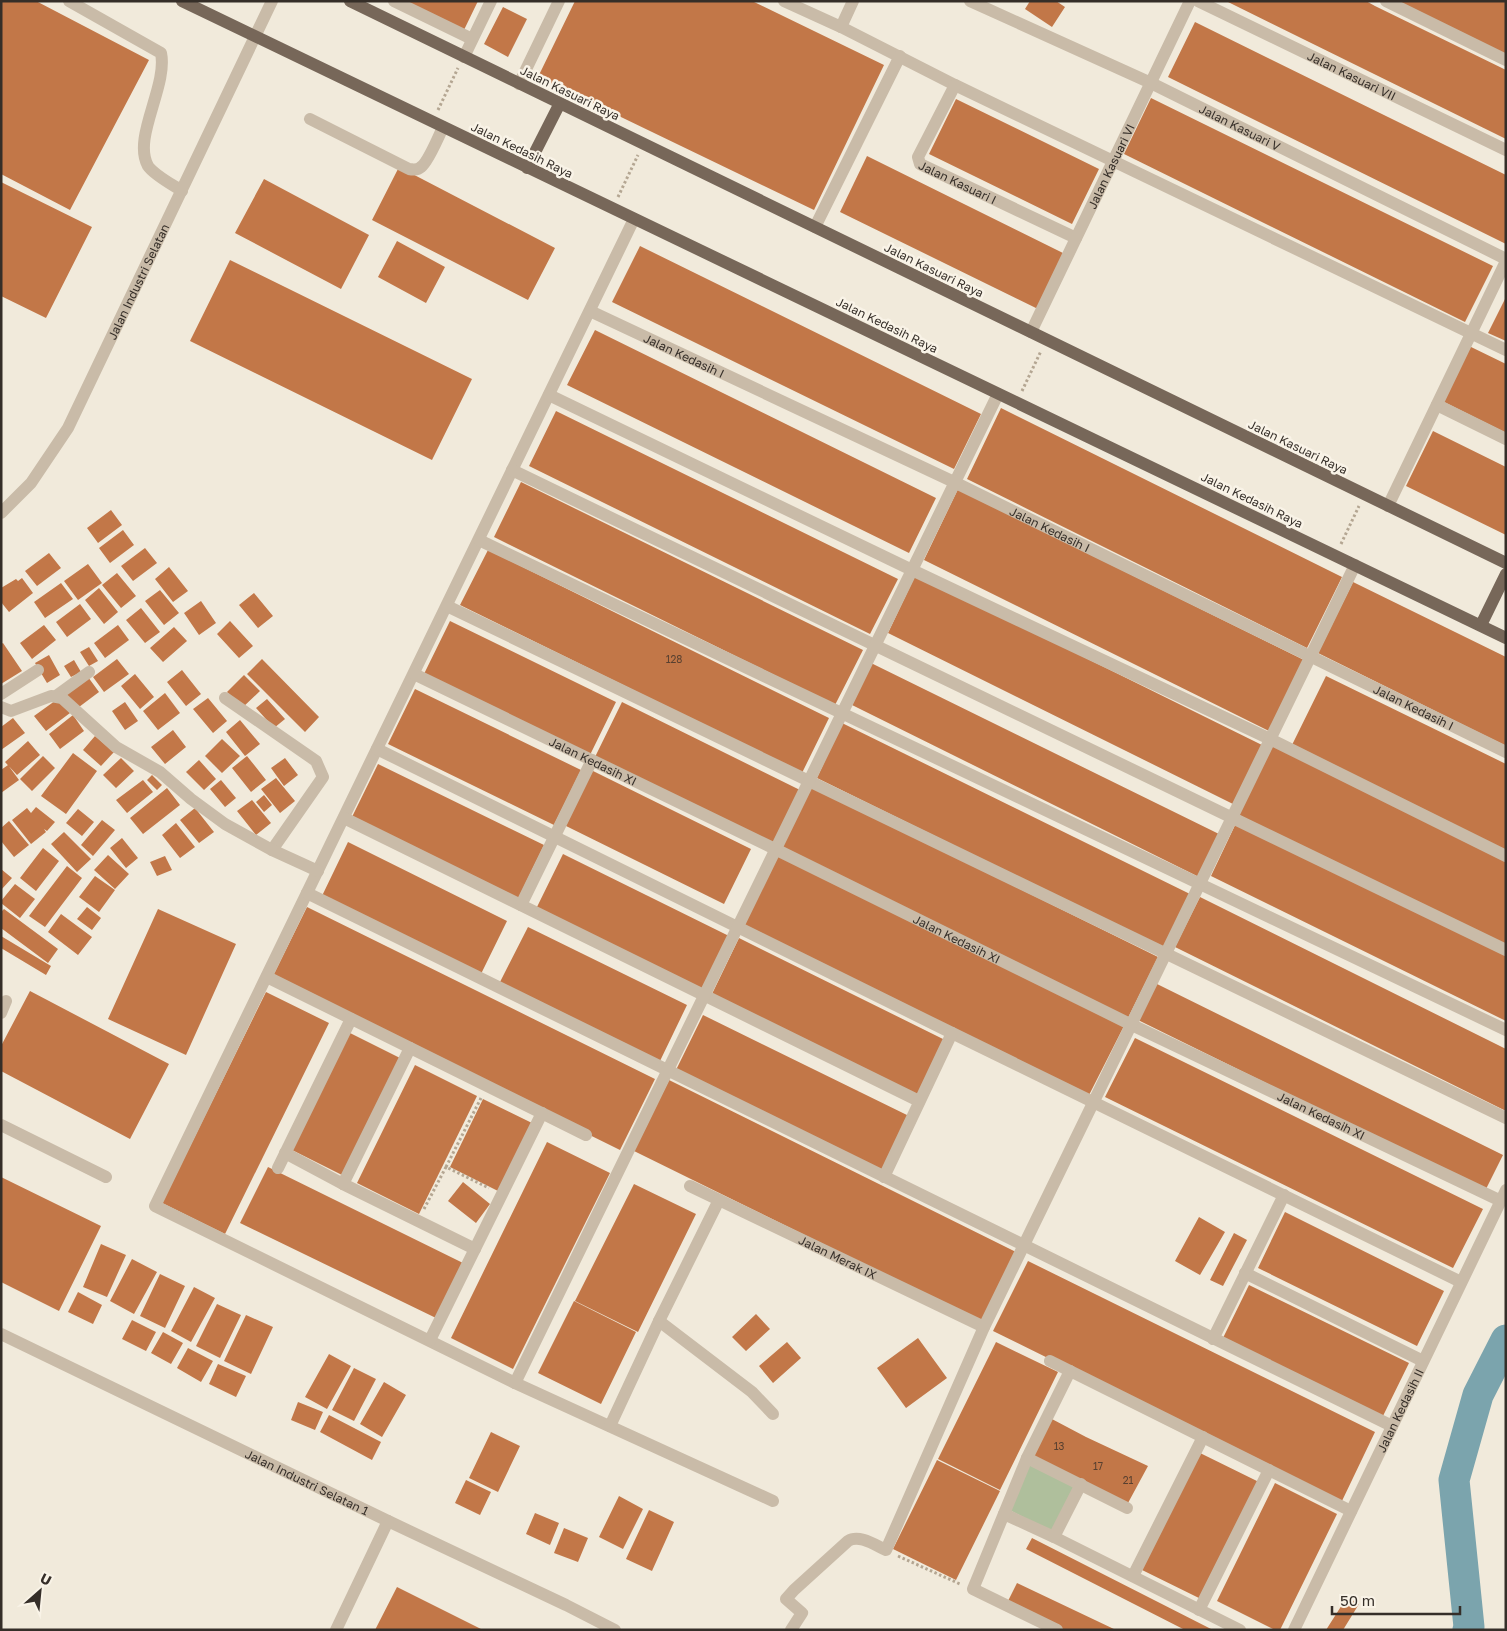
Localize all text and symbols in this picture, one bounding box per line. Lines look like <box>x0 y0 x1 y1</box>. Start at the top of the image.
street label: Jalan Kasuari VII <box>1305 48 1399 103</box>
street label: Jalan Kasuari Raya <box>518 62 622 124</box>
street label: Jalan Kasuari V <box>1197 101 1283 154</box>
street label: Jalan Kedasih Raya <box>469 119 575 181</box>
street label: Jalan Kasuari VI <box>1084 121 1137 211</box>
street label: Jalan Kasuari I <box>916 157 999 207</box>
street label: Jalan Industri Selatan <box>104 221 172 342</box>
street label: Jalan Kasuari Raya <box>882 239 986 301</box>
street label: Jalan Kedasih Raya <box>834 294 940 356</box>
street label: Jalan Kedasih I <box>641 330 727 381</box>
street label: Jalan Kasuari Raya <box>1246 416 1350 478</box>
street label: Jalan Kedasih Raya <box>1199 469 1305 531</box>
street label: Jalan Kedasih I <box>1007 503 1093 555</box>
house number: 128 <box>666 653 682 665</box>
street label: Jalan Kedasih I <box>1371 681 1456 733</box>
street label: Jalan Kedasih XI <box>547 733 639 788</box>
street label: Jalan Kedasih XI <box>911 911 1003 966</box>
street label: Jalan Kedasih XI <box>1275 1088 1368 1143</box>
street label: Jalan Merak IX <box>796 1232 879 1282</box>
street label: Jalan Kedasih II <box>1373 1366 1426 1455</box>
house number: 13 <box>1054 1440 1064 1452</box>
street label: Jalan Industri Selatan 1 <box>243 1446 372 1518</box>
house number: 17 <box>1093 1460 1103 1472</box>
house number: 21 <box>1123 1474 1133 1486</box>
north arrow <box>15 1566 65 1616</box>
text: U <box>38 1569 55 1589</box>
scale bar <box>1332 1584 1460 1616</box>
text: 50 m <box>1340 1591 1375 1609</box>

